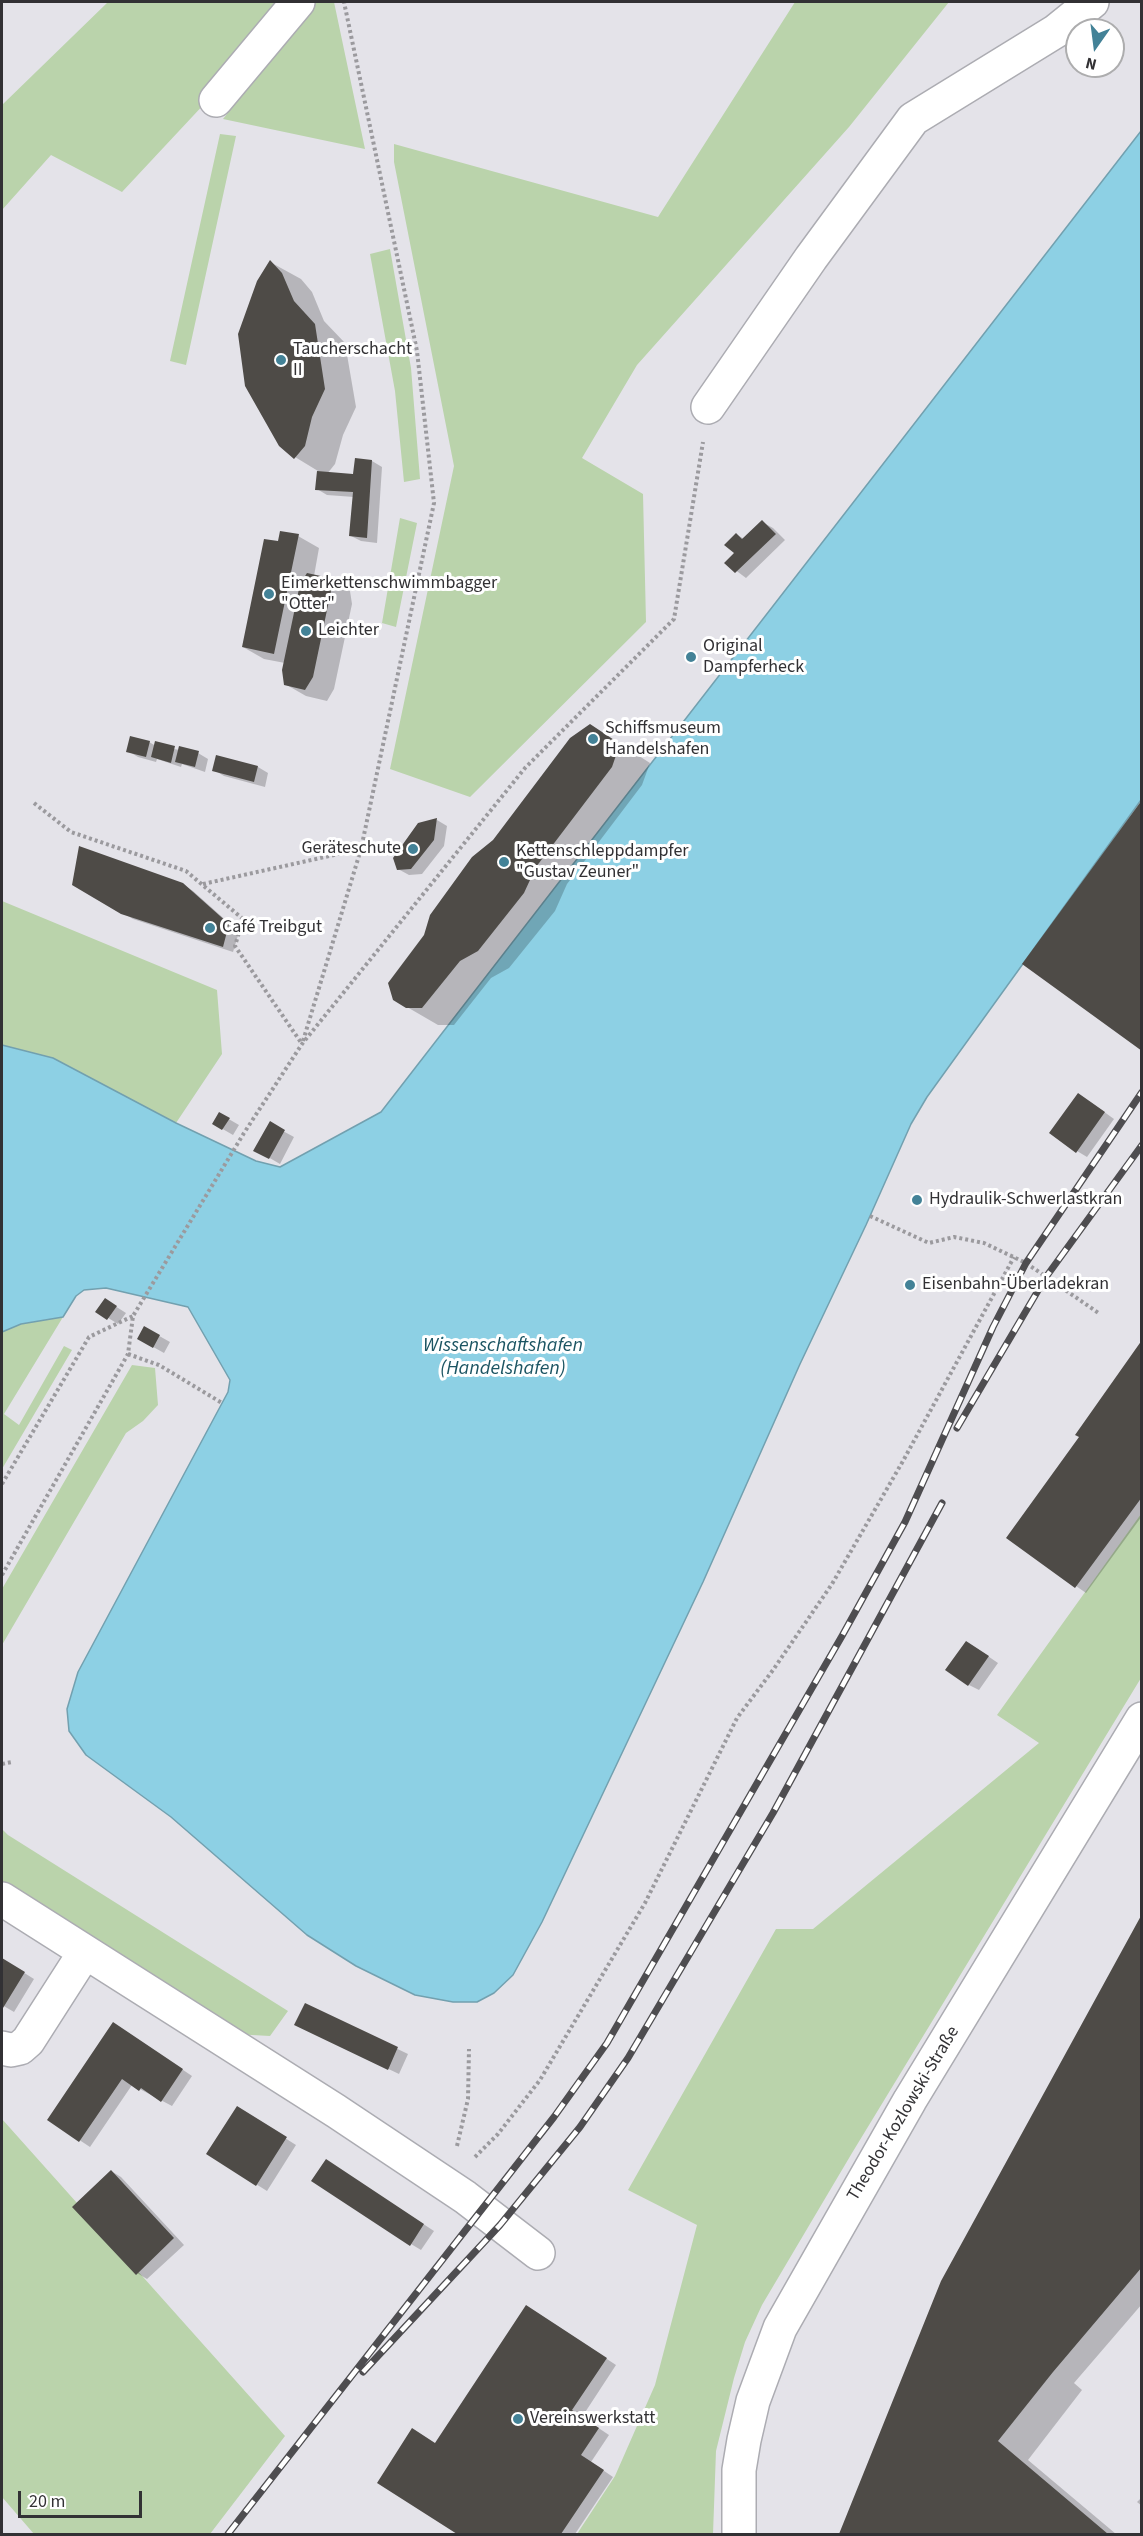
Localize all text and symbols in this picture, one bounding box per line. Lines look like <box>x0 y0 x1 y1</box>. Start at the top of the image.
north arrow <box>1065 18 1125 78</box>
text: N <box>1083 52 1099 75</box>
place label: Taucherschacht II <box>293 339 412 382</box>
marker: Taucherschacht II <box>274 353 288 367</box>
place label: Eimerkettenschwimmbagger "Otter" <box>281 573 497 616</box>
marker: Eimerkettenschwimmbagger "Otter" <box>262 587 276 601</box>
place label: Leichter <box>318 620 379 642</box>
marker: Leichter <box>299 624 313 638</box>
place label: Original Dampferheck <box>703 636 804 678</box>
marker: Original Dampferheck <box>684 650 698 664</box>
place label: Schiffsmuseum Handelshafen <box>605 718 721 760</box>
marker: Schiffsmuseum Handelshafen <box>586 732 600 746</box>
place label: Geräteschute <box>301 838 401 860</box>
place label: Kettenschleppdampfer "Gustav Zeuner" <box>516 841 689 884</box>
marker: Geräteschute <box>406 842 420 856</box>
marker: Kettenschleppdampfer "Gustav Zeuner" <box>497 855 511 869</box>
place label: Café Treibgut <box>222 917 322 939</box>
marker: Café Treibgut <box>203 921 217 935</box>
place label: Hydraulik-Schwerlastkran <box>929 1189 1122 1211</box>
marker: Hydraulik-Schwerlastkran <box>910 1193 924 1207</box>
place label: Eisenbahn-Überladekran <box>922 1274 1109 1296</box>
marker: Eisenbahn-Überladekran <box>903 1278 917 1292</box>
water label: Wissenschaftshafen (Handelshafen) <box>423 1335 583 1382</box>
street label: Theodor-Kozlowski-Straße <box>843 2023 965 2205</box>
place label: Vereinswerkstatt <box>530 2408 655 2430</box>
marker: Vereinswerkstatt <box>511 2412 525 2426</box>
scale bar <box>21 2479 146 2517</box>
text: 20 m <box>29 2489 65 2514</box>

